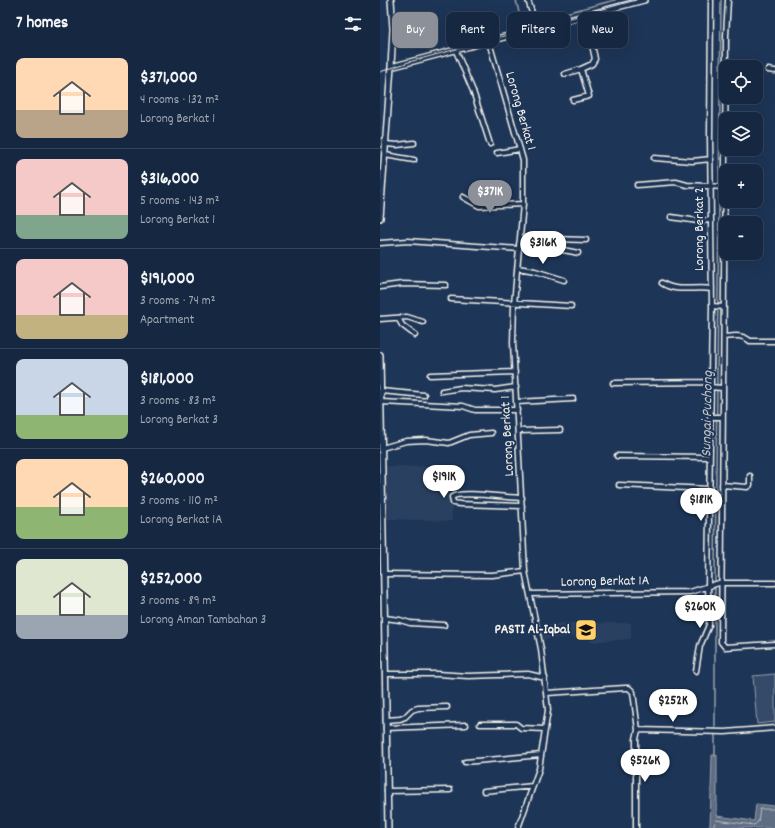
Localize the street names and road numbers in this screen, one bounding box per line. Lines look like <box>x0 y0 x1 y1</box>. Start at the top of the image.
street label: Lorong Berkat 1 <box>499 69 541 153</box>
street label: Lorong Berkat 2 <box>690 187 710 271</box>
street label: Lorong Berkat 1 <box>496 395 520 477</box>
street label: Lorong Berkat 1A <box>561 571 650 593</box>

